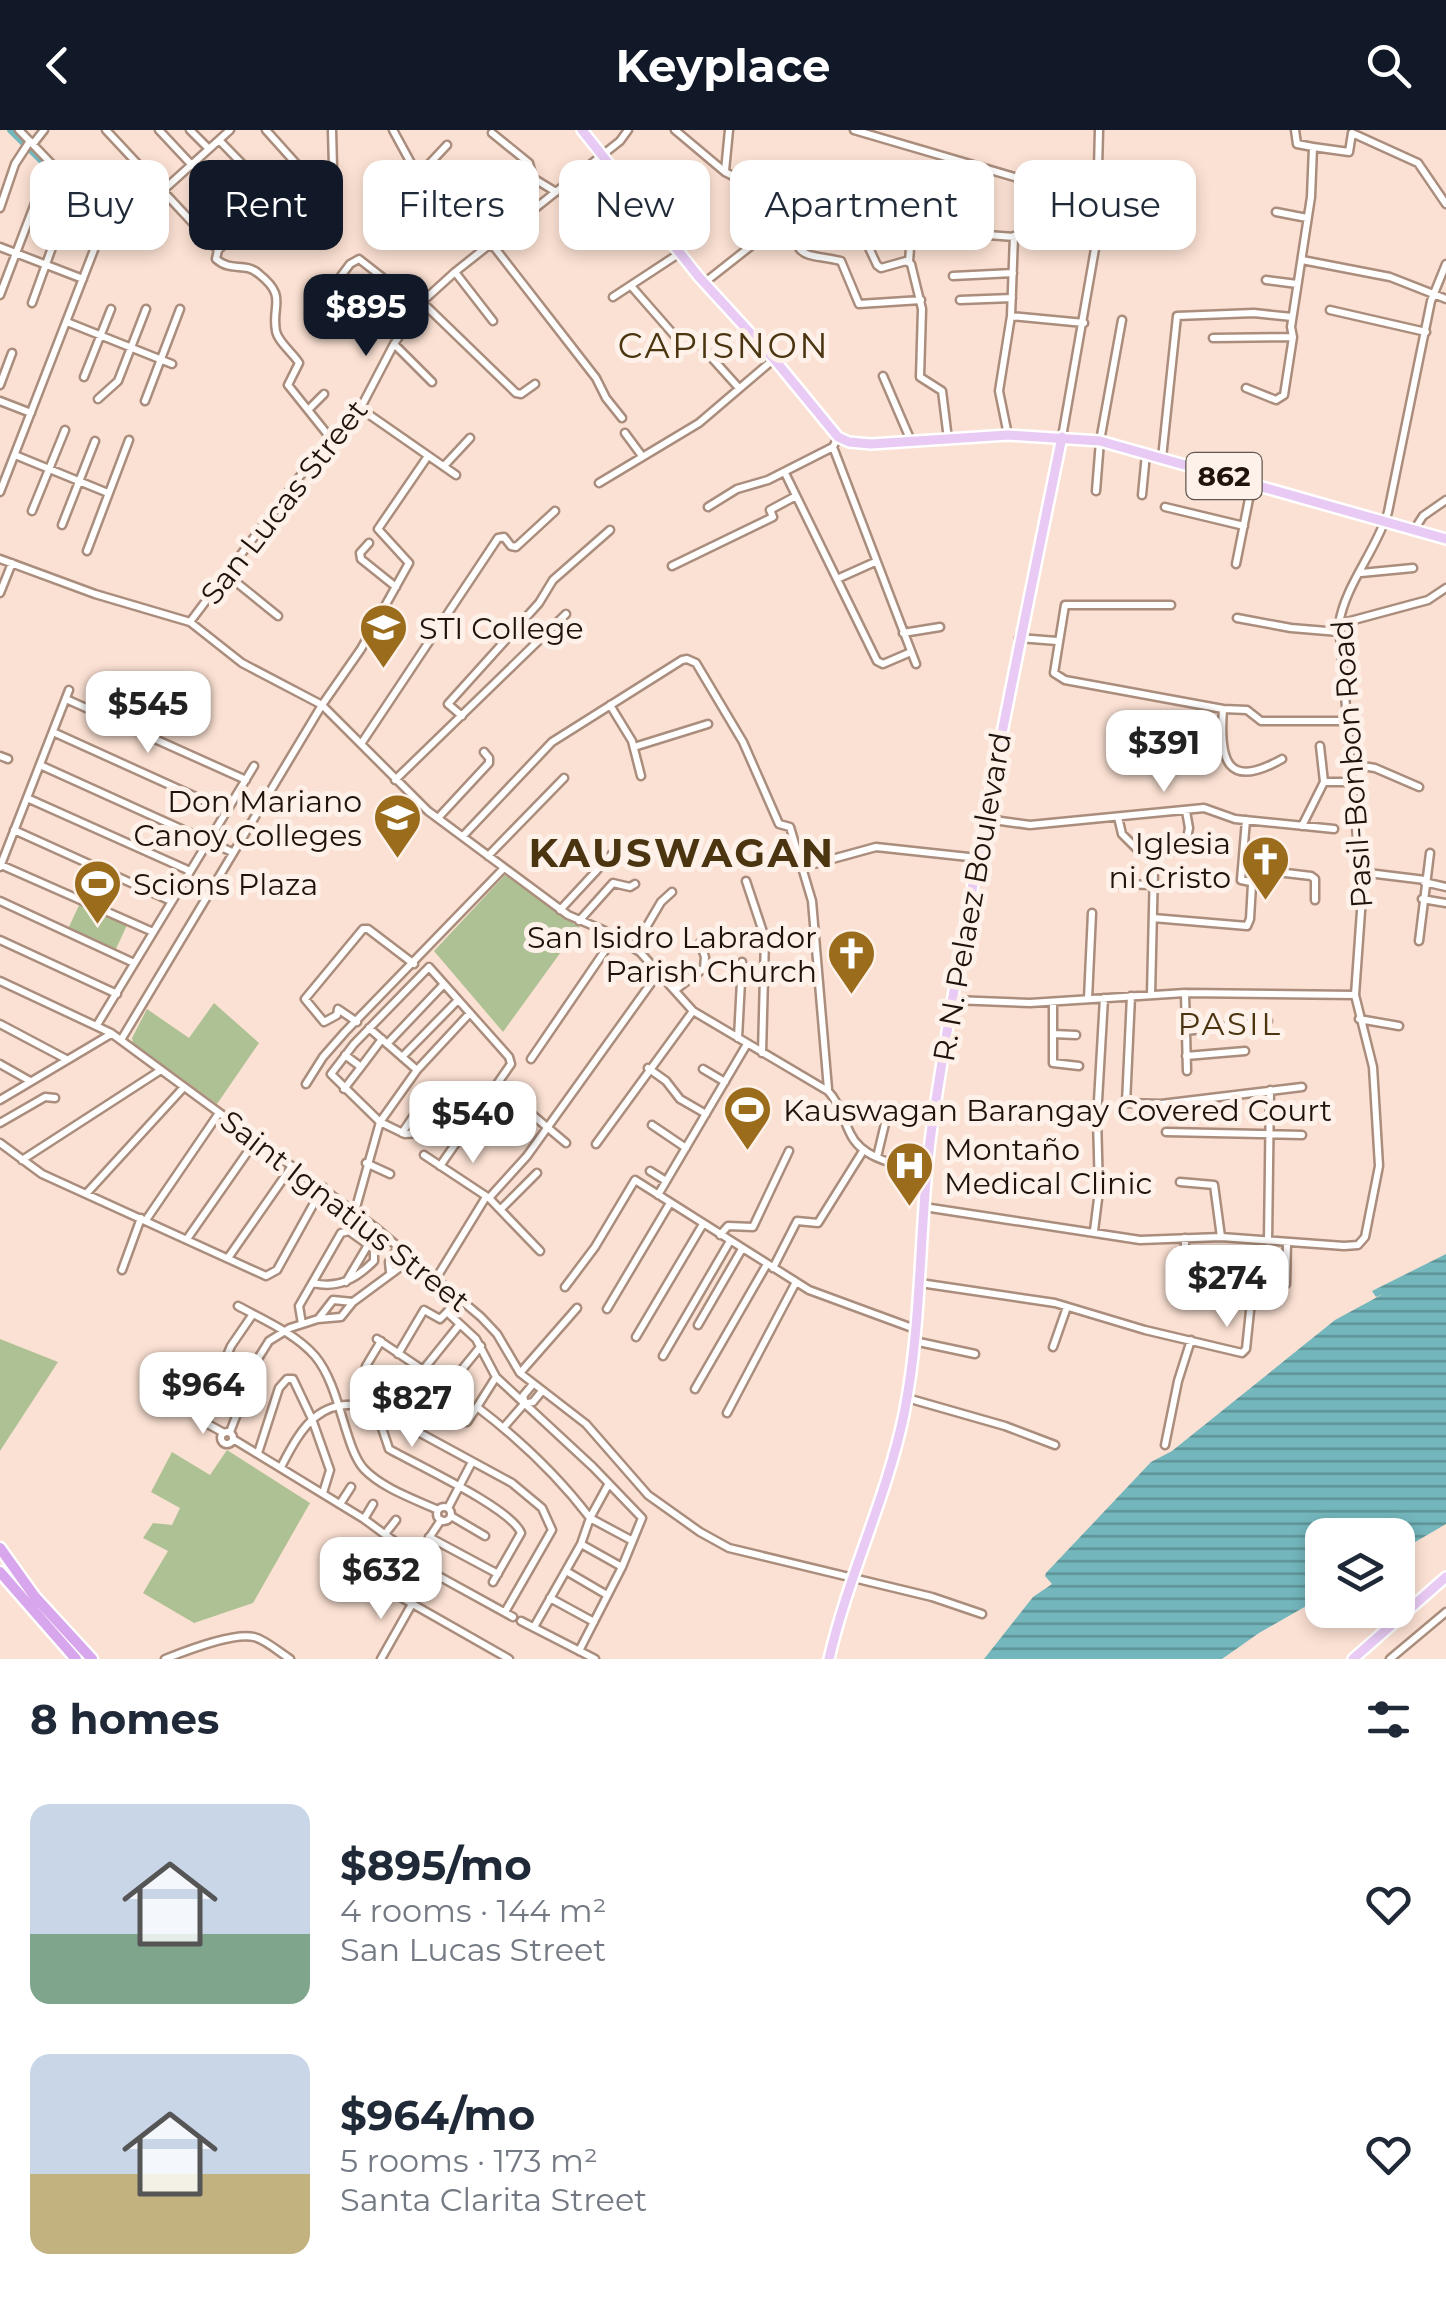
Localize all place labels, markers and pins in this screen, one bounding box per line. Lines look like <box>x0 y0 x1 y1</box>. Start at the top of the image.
pin: $895 <box>307 274 425 359</box>
school or university icon: STI College <box>358 602 410 670</box>
place label: STI College <box>419 610 584 647</box>
pin: $545 <box>89 671 207 756</box>
pin: $391 <box>1105 710 1223 795</box>
place label: Don Mariano Canoy Colleges <box>134 783 362 854</box>
school or university icon: Don Mariano Canoy Colleges <box>371 792 423 860</box>
place label: Iglesia ni Cristo <box>1109 825 1231 896</box>
church icon: Iglesia ni Cristo <box>1240 834 1292 902</box>
sports icon: Scions Plaza <box>72 858 124 926</box>
place label: Scions Plaza <box>133 866 318 903</box>
place label: San Isidro Labrador Parish Church <box>527 919 817 990</box>
church icon: San Isidro Labrador Parish Church <box>826 928 878 996</box>
pin: $540 <box>414 1081 532 1166</box>
sports icon: Kauswagan Barangay Covered Court <box>722 1084 774 1152</box>
place label: Kauswagan Barangay Covered Court <box>783 1092 1332 1129</box>
place label: Montaño Medical Clinic <box>944 1131 1152 1202</box>
hospital icon: Montaño Medical Clinic <box>883 1140 935 1208</box>
pin: $274 <box>1168 1245 1286 1330</box>
pin: $964 <box>144 1352 262 1437</box>
pin: $827 <box>353 1365 471 1450</box>
pin: $632 <box>322 1537 440 1622</box>

